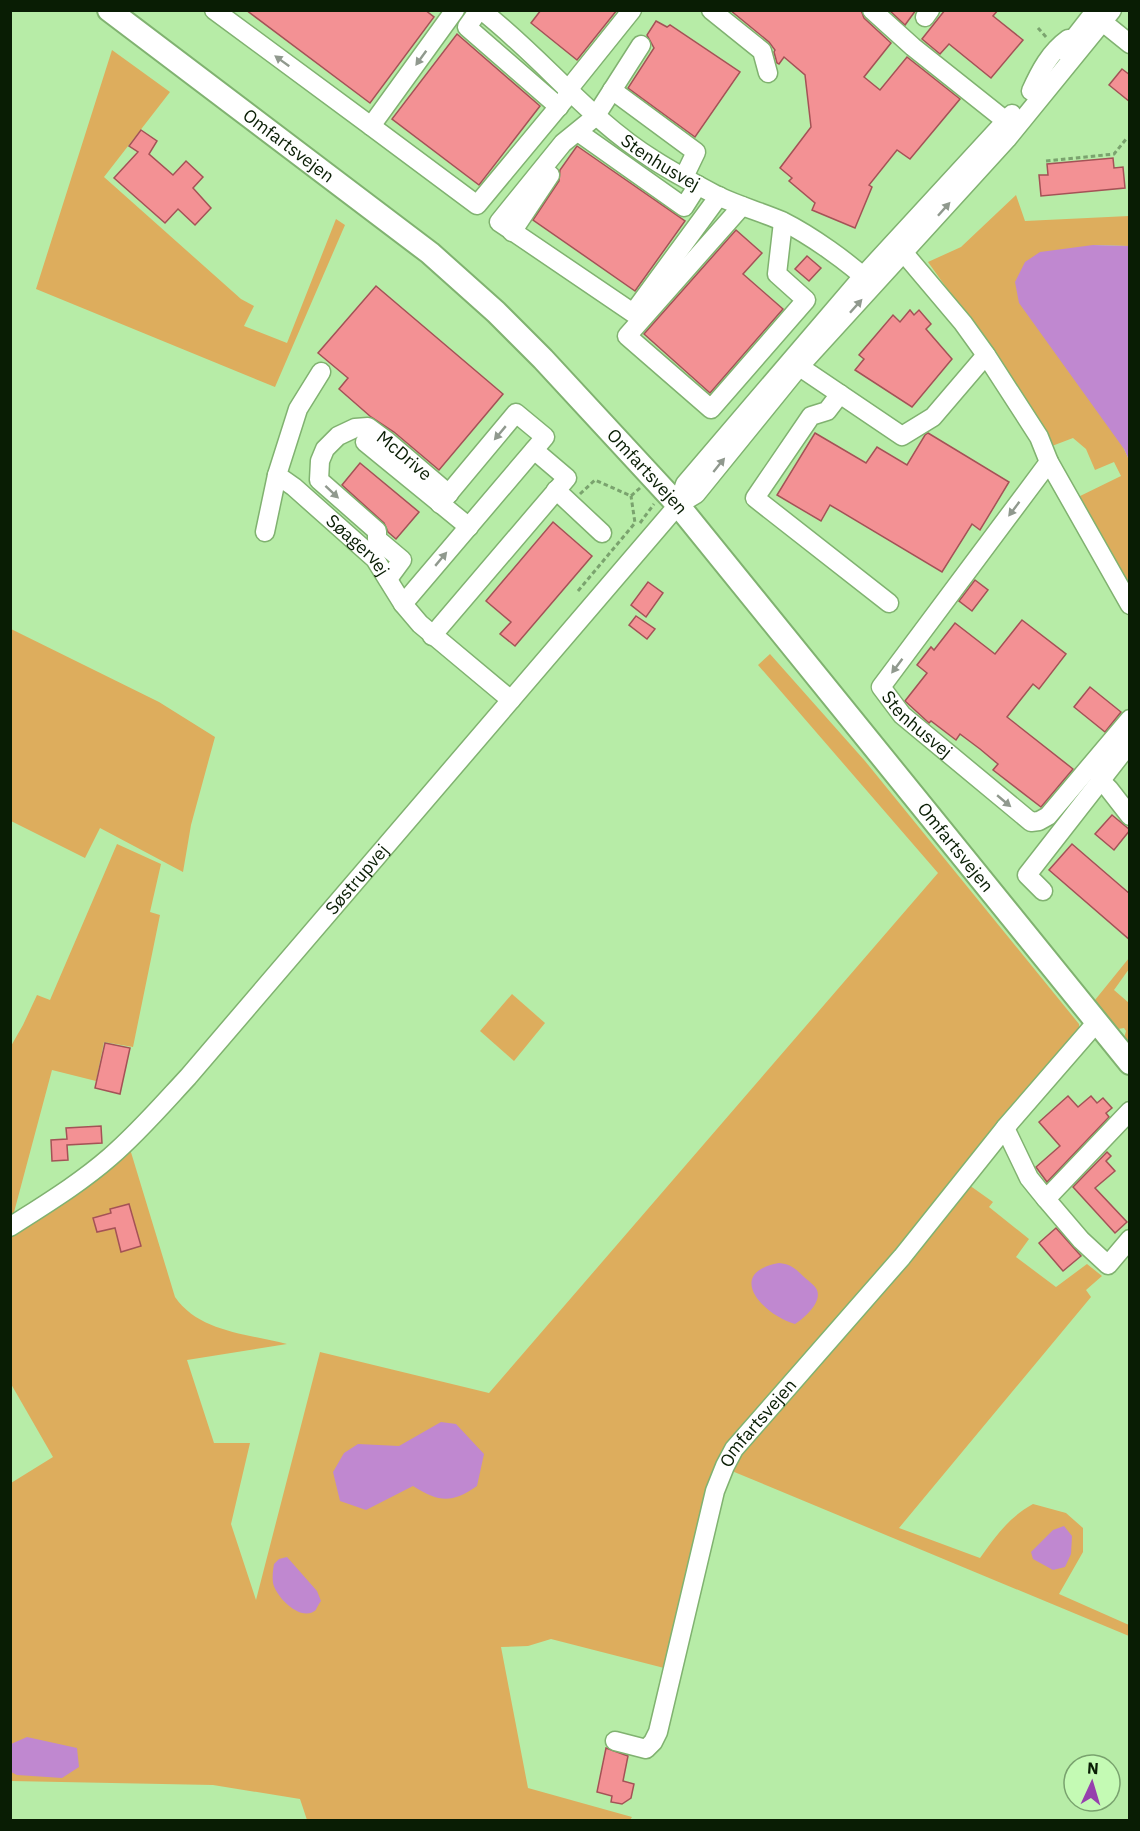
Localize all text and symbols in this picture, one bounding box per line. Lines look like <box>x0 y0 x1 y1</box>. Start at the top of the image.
one-way arrow <box>415 50 427 65</box>
one-way arrow <box>274 55 290 67</box>
street label: Omfartsvejen <box>238 103 339 187</box>
street label: Stenhusvej <box>616 129 704 195</box>
one-way arrow <box>937 202 950 217</box>
one-way arrow <box>849 298 863 313</box>
street label: Omfartsvejen <box>602 424 693 519</box>
street label: McDrive <box>372 425 437 485</box>
one-way arrow <box>493 425 506 441</box>
one-way arrow <box>713 457 726 473</box>
one-way arrow <box>325 485 339 499</box>
one-way arrow <box>1008 501 1020 517</box>
street label: Søagervej <box>322 509 395 580</box>
one-way arrow <box>434 552 447 567</box>
one-way arrow <box>891 657 903 673</box>
street label: Stenhusvej <box>877 686 957 763</box>
one-way arrow <box>996 794 1012 807</box>
street label: Omfartsvejen <box>913 798 999 897</box>
street label: Søstrupvej <box>320 839 393 919</box>
street label: Omfartsvejen <box>714 1374 801 1471</box>
north arrow <box>1062 1753 1122 1813</box>
text: N <box>1087 1758 1100 1778</box>

